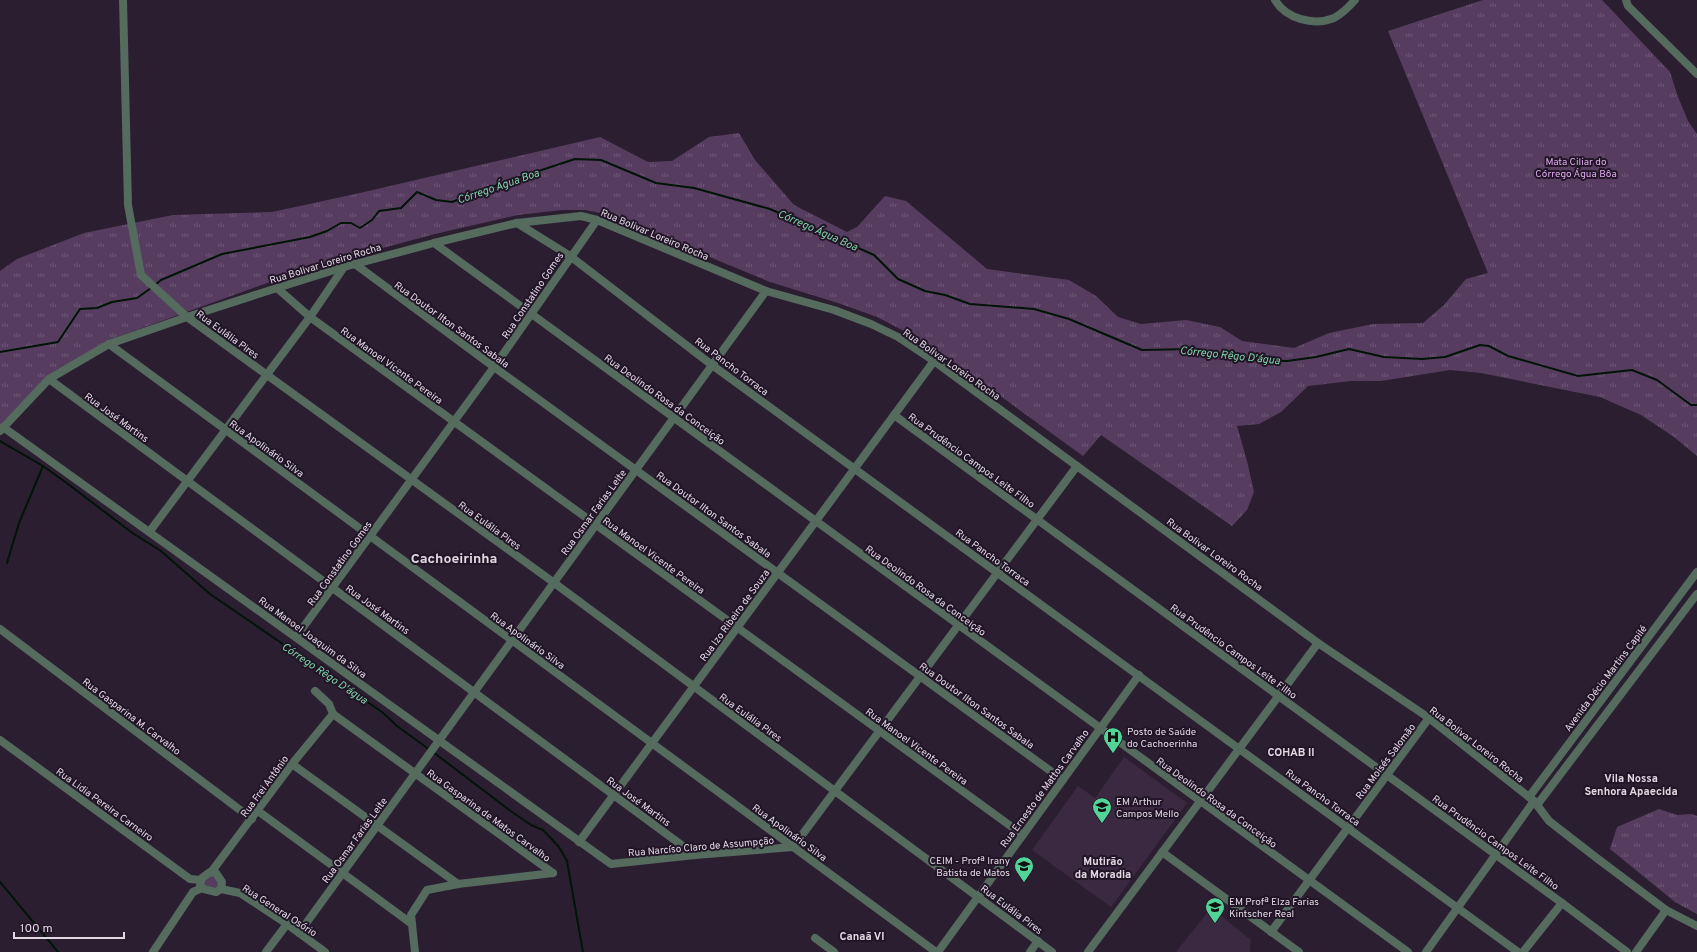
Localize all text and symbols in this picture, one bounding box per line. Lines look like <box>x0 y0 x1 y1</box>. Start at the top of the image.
park label: Mata Ciliar do Córrego Água Bôa <box>1535 156 1617 181</box>
water label: Córrego Água Boa <box>455 165 542 208</box>
water label: Córrego Água Boa <box>775 206 860 255</box>
street label: Rua Bolivar Loreiro Rocha <box>598 207 710 264</box>
street label: Rua Bolivar Loreiro Rocha <box>268 241 383 288</box>
street label: Rua Constatino Gomes <box>499 250 567 342</box>
street label: Rua Doutor Ilton Santos Sabala <box>391 279 511 371</box>
street label: Rua Eulália Pires <box>193 308 261 363</box>
street label: Rua Manoel Vicente Pereira <box>337 325 445 408</box>
street label: Rua Bolivar Loreiro Rocha <box>900 327 1002 404</box>
street label: Rua Pancho Torraca <box>692 335 771 399</box>
water label: Córrego Rêgo D'água <box>1179 344 1281 368</box>
street label: Rua Deolindo Rosa da Conceição <box>601 352 727 449</box>
street label: Rua José Martins <box>81 390 151 446</box>
street label: Rua Prudêncio Campos Leite Filho <box>905 411 1037 512</box>
street label: Rua Apolinário Silva <box>226 418 306 481</box>
street label: Rua Osmar Farias Leite <box>559 467 630 558</box>
street label: Rua Doutor Ilton Santos Sabala <box>653 469 773 561</box>
street label: Rua Eulália Pires <box>455 499 523 554</box>
street label: Rua Manoel Vicente Pereira <box>599 515 707 598</box>
street label: Rua Bolivar Loreiro Rocha <box>1163 516 1265 595</box>
street label: Rua Constatino Gomes <box>305 519 376 609</box>
street label: Rua Pancho Torraca <box>952 527 1032 590</box>
street label: Rua Deolindo Rosa da Conceição <box>862 543 988 640</box>
district label: Cachoeirinha <box>411 551 497 568</box>
street label: Rua Izo Ribeiro de Souza <box>697 567 773 664</box>
street label: Rua José Martins <box>342 582 412 638</box>
street label: Rua Manoel Joaquim da Silva <box>255 595 369 682</box>
street label: Rua Prudêncio Campos Leite Filho <box>1167 602 1299 703</box>
street label: Rua Apolinário Silva <box>487 610 567 673</box>
street label: Avenida Décio Martins Capilé <box>1562 623 1650 735</box>
water label: Córrego Rêgo D'água <box>279 640 370 708</box>
street label: Rua Doutor Ilton Santos Sabala <box>916 660 1036 752</box>
street label: Rua Gasparina M. Carvalho <box>79 676 183 759</box>
street label: Rua Eulália Pires <box>716 691 784 746</box>
street label: Rua Bolivar Loreiro Rocha <box>1426 704 1526 786</box>
street label: Rua Manoel Vicente Pereira <box>862 706 970 789</box>
street label: Rua Moisés Salomão <box>1353 721 1419 802</box>
hospital icon: Posto de Saúde do Cachoerinha <box>1102 726 1124 754</box>
place label: Posto de Saúde do Cachoerinha <box>1127 726 1197 751</box>
street label: Rua Ernesto de Mattos Carvalho <box>998 727 1093 851</box>
district label: COHAB II <box>1267 746 1315 760</box>
street label: Rua Frei Antônio <box>238 753 292 820</box>
street label: Rua Deolindo Rosa da Conceição <box>1153 755 1279 852</box>
street label: Rua Lidia Pereira Carneiro <box>53 766 156 845</box>
street label: Rua Gasparina de Matos Carvalho <box>424 767 553 866</box>
street label: Rua Pancho Torraca <box>1282 767 1362 830</box>
district label: Vila Nossa Senhora Apaecida <box>1584 772 1678 799</box>
street label: Rua José Martins <box>603 774 673 830</box>
street label: Rua Prudêncio Campos Leite Filho <box>1429 793 1561 894</box>
street label: Rua Osmar Farias Leite <box>320 795 391 886</box>
school or university icon: EM Arthur Campos Mello <box>1091 796 1113 824</box>
place label: EM Arthur Campos Mello <box>1116 796 1179 821</box>
street label: Rua Apolinário Silva <box>749 802 829 865</box>
street label: Rua Narcíso Claro de Assumpção <box>628 835 775 860</box>
place label: CEIM - Profª Irany Batista de Matos <box>930 855 1010 880</box>
school or university icon: CEIM - Profª Irany Batista de Matos <box>1013 855 1035 883</box>
district label: Mutirão da Moradia <box>1075 855 1131 882</box>
street label: Rua General Osório <box>239 882 319 940</box>
street label: Rua Eulália Pires <box>977 883 1045 938</box>
school or university icon: EM Profª Elza Farias Kintscher Real <box>1204 896 1226 924</box>
place label: EM Profª Elza Farias Kintscher Real <box>1229 896 1319 921</box>
scale bar <box>14 914 124 940</box>
text: 100 m <box>20 921 53 937</box>
district label: Canaã VI <box>840 930 884 944</box>

